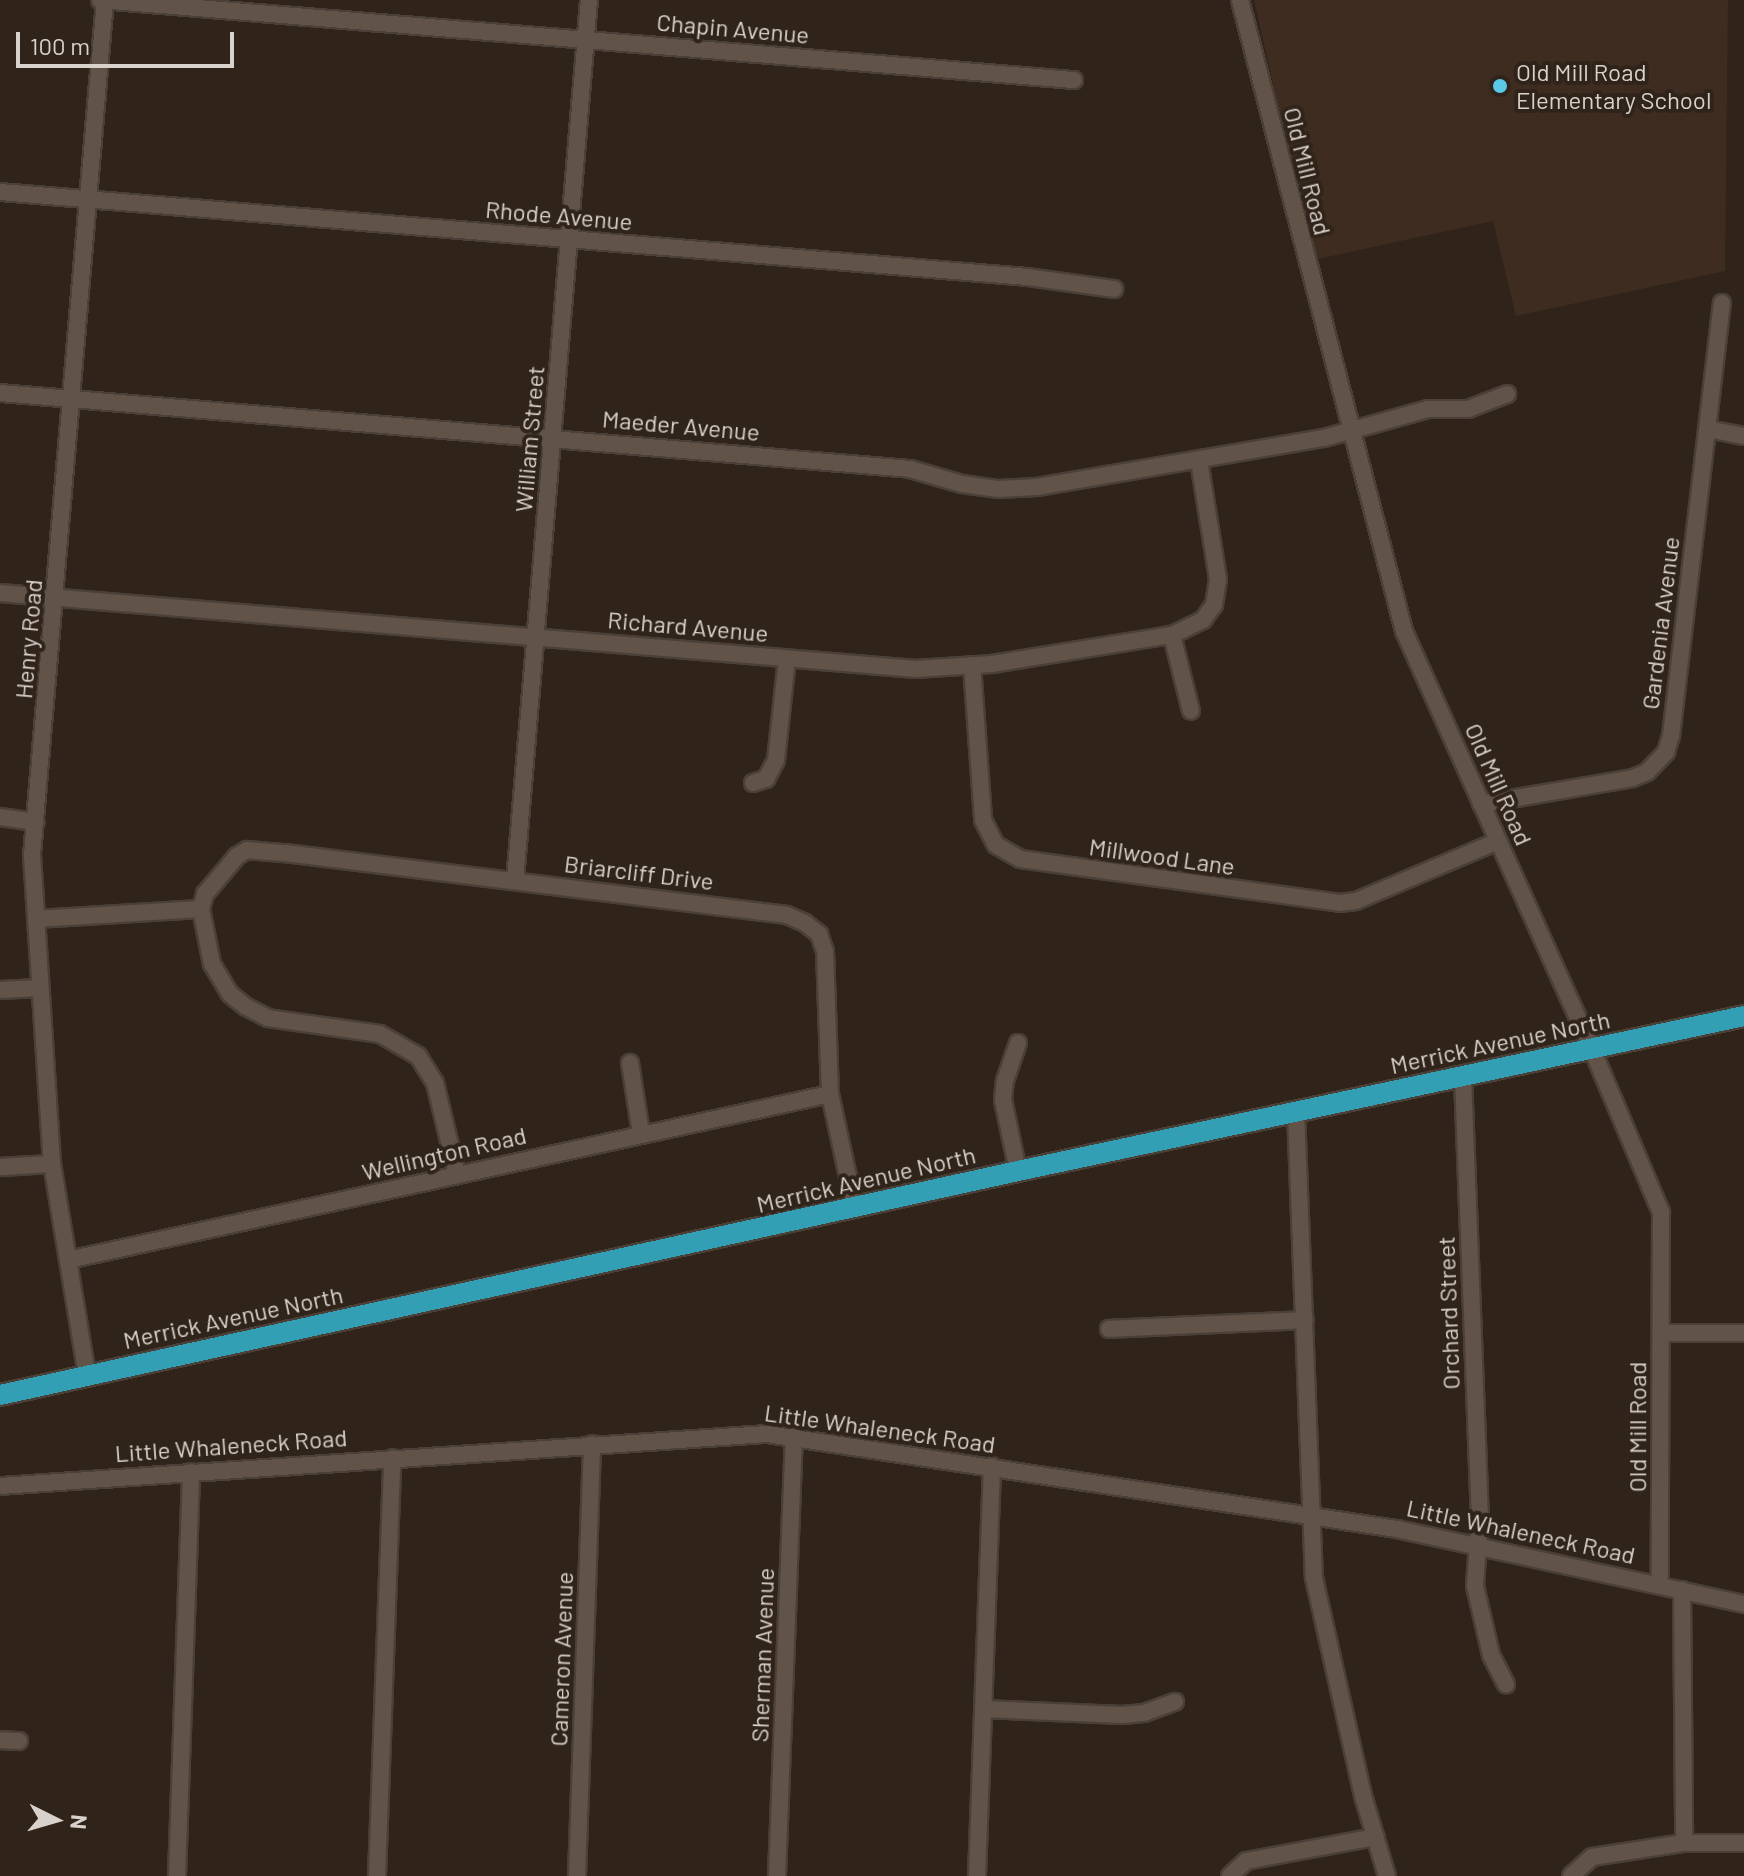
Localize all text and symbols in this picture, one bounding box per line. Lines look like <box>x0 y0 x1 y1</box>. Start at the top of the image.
street label: Chapin Avenue <box>655 7 811 49</box>
scale bar <box>20 16 238 66</box>
text: 100 m <box>30 31 90 60</box>
place label: Old Mill Road Elementary School <box>1516 58 1711 114</box>
marker: Old Mill Road Elementary School <box>1491 77 1509 95</box>
street label: Old Mill Road <box>1278 104 1338 238</box>
street label: Rhode Avenue <box>484 194 634 236</box>
street label: William Street <box>508 365 550 513</box>
street label: Maeder Avenue <box>601 404 761 446</box>
street label: Gardenia Avenue <box>1635 535 1685 711</box>
street label: Henry Road <box>8 578 48 700</box>
street label: Richard Avenue <box>606 605 770 647</box>
street label: Old Mill Road <box>1459 719 1539 849</box>
street label: Millwood Lane <box>1087 832 1237 880</box>
street label: Briarcliff Drive <box>563 849 715 895</box>
street label: Merrick Avenue North <box>1387 1005 1613 1079</box>
street label: Wellington Road <box>359 1120 529 1186</box>
street label: Merrick Avenue North <box>754 1140 978 1218</box>
street label: Orchard Street <box>1431 1236 1465 1390</box>
street label: Merrick Avenue North <box>120 1280 346 1354</box>
street label: Old Mill Road <box>1623 1362 1651 1492</box>
street label: Little Whaleneck Road <box>763 1398 997 1458</box>
street label: Little Whaleneck Road <box>114 1423 348 1467</box>
street label: Little Whaleneck Road <box>1404 1493 1638 1569</box>
street label: Sherman Avenue <box>745 1567 779 1743</box>
street label: Cameron Avenue <box>544 1571 578 1747</box>
north arrow <box>16 1780 96 1860</box>
text: N <box>66 1814 93 1831</box>

